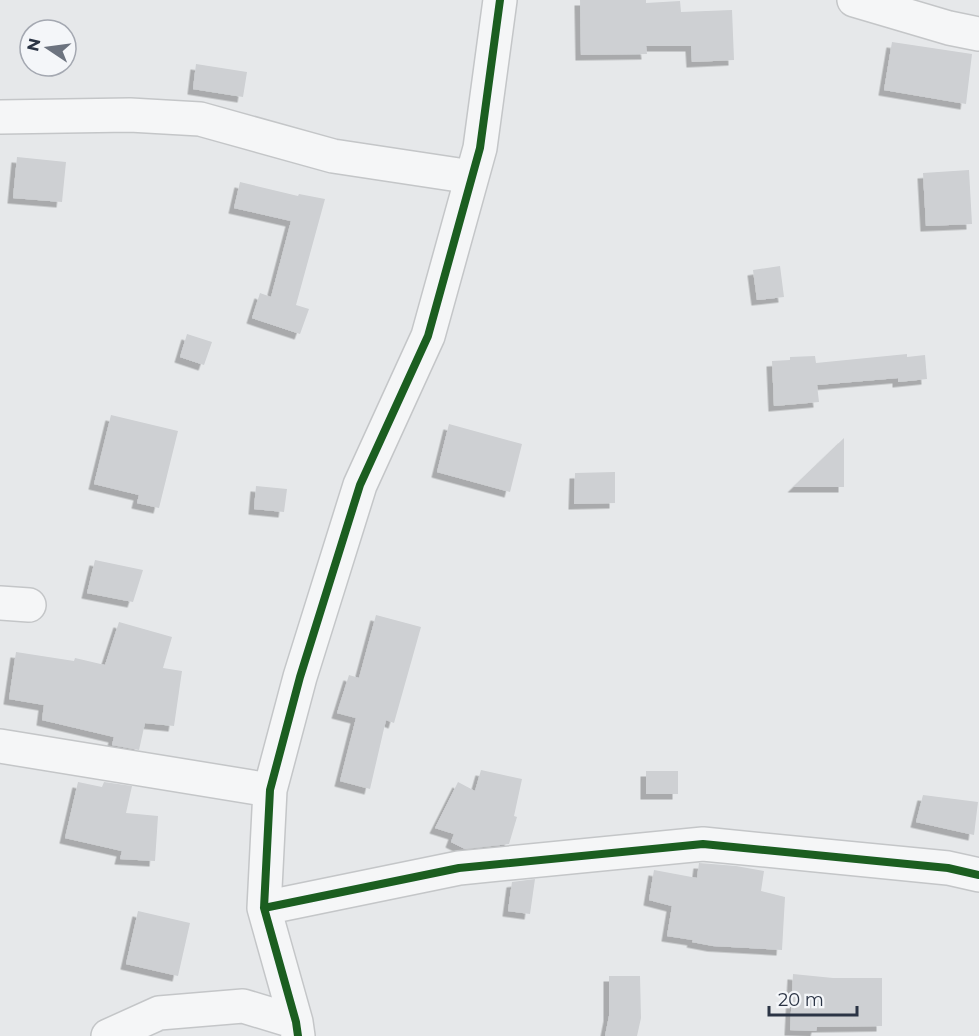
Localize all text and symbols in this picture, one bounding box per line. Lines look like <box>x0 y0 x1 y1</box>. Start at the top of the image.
north arrow <box>18 18 78 78</box>
text: N <box>23 36 45 53</box>
scale bar <box>769 979 858 1017</box>
text: 20 m <box>778 989 824 1011</box>

